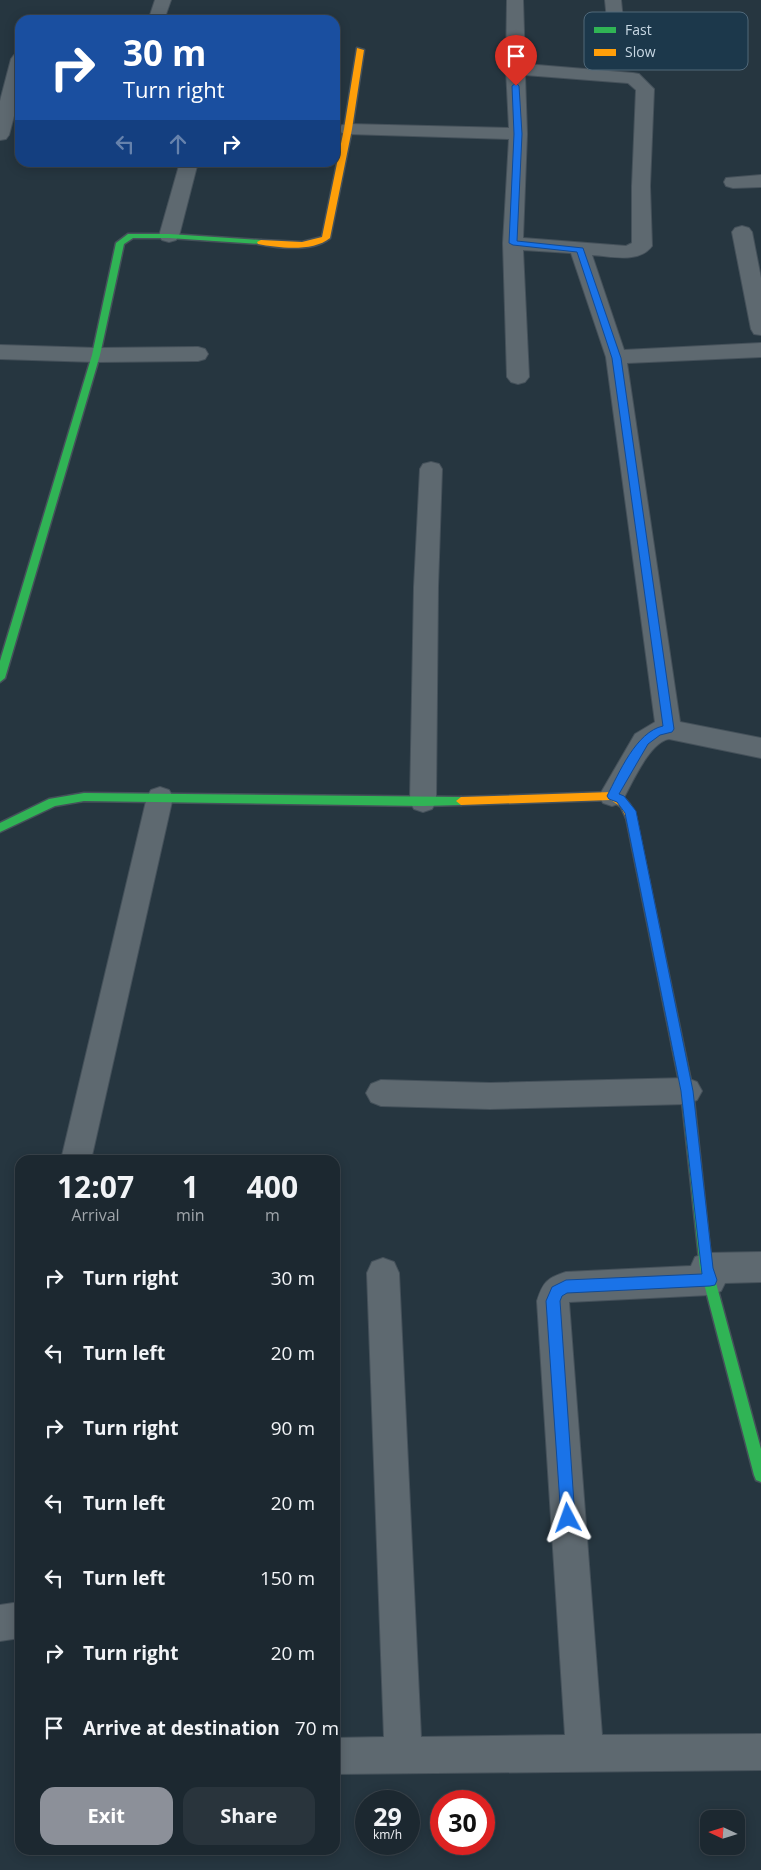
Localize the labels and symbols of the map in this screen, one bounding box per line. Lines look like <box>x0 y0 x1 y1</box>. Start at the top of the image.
legend <box>584 12 748 70</box>
text: Fast <box>625 20 652 39</box>
pin <box>495 35 537 86</box>
text: Slow <box>625 42 656 61</box>
position arrow <box>541 1491 593 1543</box>
speed limit sign: 30 <box>430 1790 495 1855</box>
north arrow <box>700 1810 745 1855</box>

